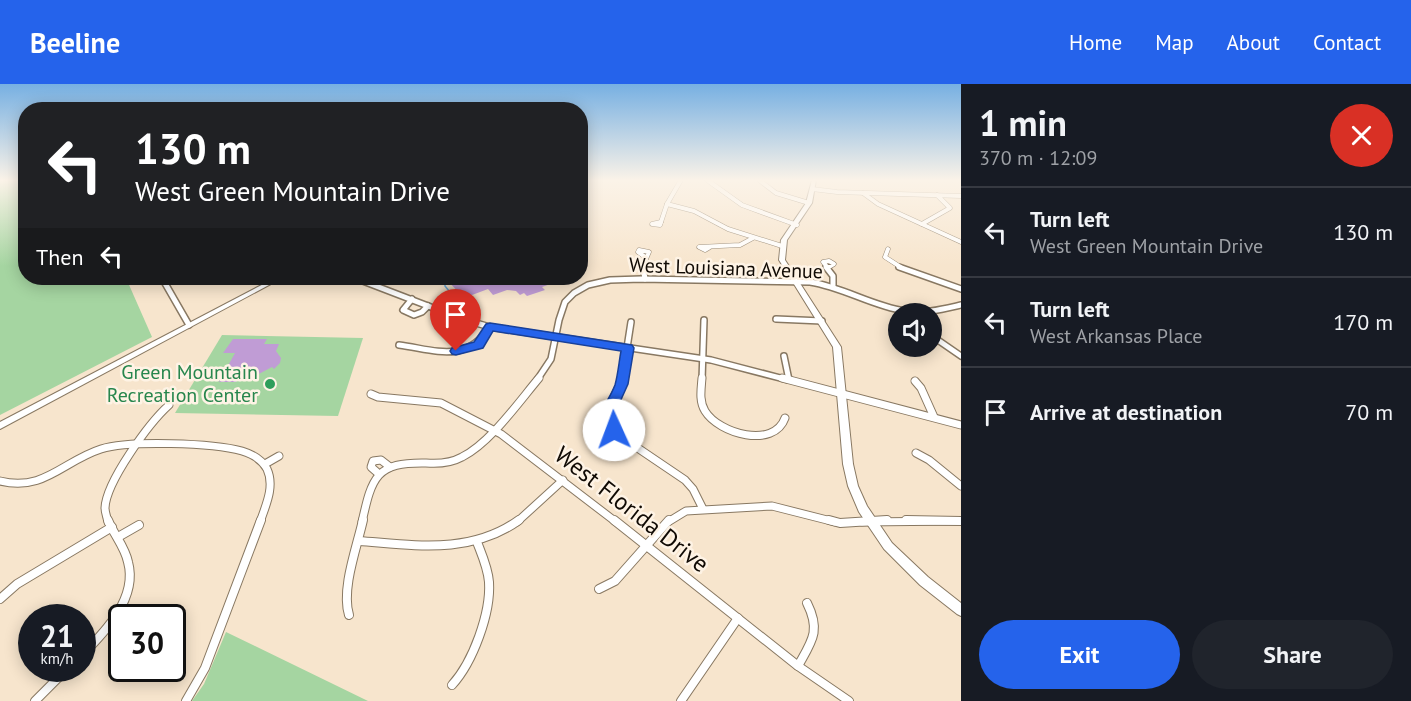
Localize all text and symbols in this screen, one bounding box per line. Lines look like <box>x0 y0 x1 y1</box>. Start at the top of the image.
text: Beeline <box>30 24 120 61</box>
text: Home <box>1069 29 1122 56</box>
text: Map <box>1155 29 1194 56</box>
text: About <box>1227 29 1280 56</box>
text: Contact <box>1313 29 1381 56</box>
text: 1 min <box>979 99 1067 146</box>
button: close <box>1330 104 1393 167</box>
text: 130 m <box>135 121 251 176</box>
icon: left <box>36 126 114 204</box>
text: 370 m · 12:09 <box>979 145 1097 171</box>
text: West Green Mountain Drive <box>135 174 450 208</box>
text: Turn left <box>1030 205 1110 233</box>
icon: left <box>979 216 1012 249</box>
text: 130 m <box>1333 218 1393 246</box>
text: West Green Mountain Drive <box>1030 233 1263 259</box>
icon: left <box>95 240 128 273</box>
text: Then <box>36 243 83 271</box>
street label: West Louisiana Avenue <box>629 252 823 284</box>
pin <box>430 289 481 351</box>
text: Turn left <box>1030 295 1110 323</box>
icon: arrive <box>439 298 472 331</box>
map controls <box>888 303 942 357</box>
button: sound <box>888 303 942 357</box>
icon: left <box>979 306 1012 339</box>
text: 170 m <box>1333 308 1393 336</box>
text: West Arkansas Place <box>1030 323 1202 349</box>
place label: Green Mountain Recreation Center <box>107 359 258 408</box>
marker: Green Mountain Recreation Center <box>263 377 277 391</box>
icon: arrive <box>979 396 1012 429</box>
position arrow <box>582 398 646 462</box>
text: Arrive at destination <box>1030 398 1222 426</box>
text: 70 m <box>1345 398 1393 426</box>
street label: West Florida Drive <box>549 439 715 579</box>
speed limit sign: 30 <box>108 604 186 682</box>
text: 21 <box>40 616 74 655</box>
button: Exit <box>979 620 1180 689</box>
button: Share <box>1192 620 1393 689</box>
text: km/h <box>41 649 73 668</box>

